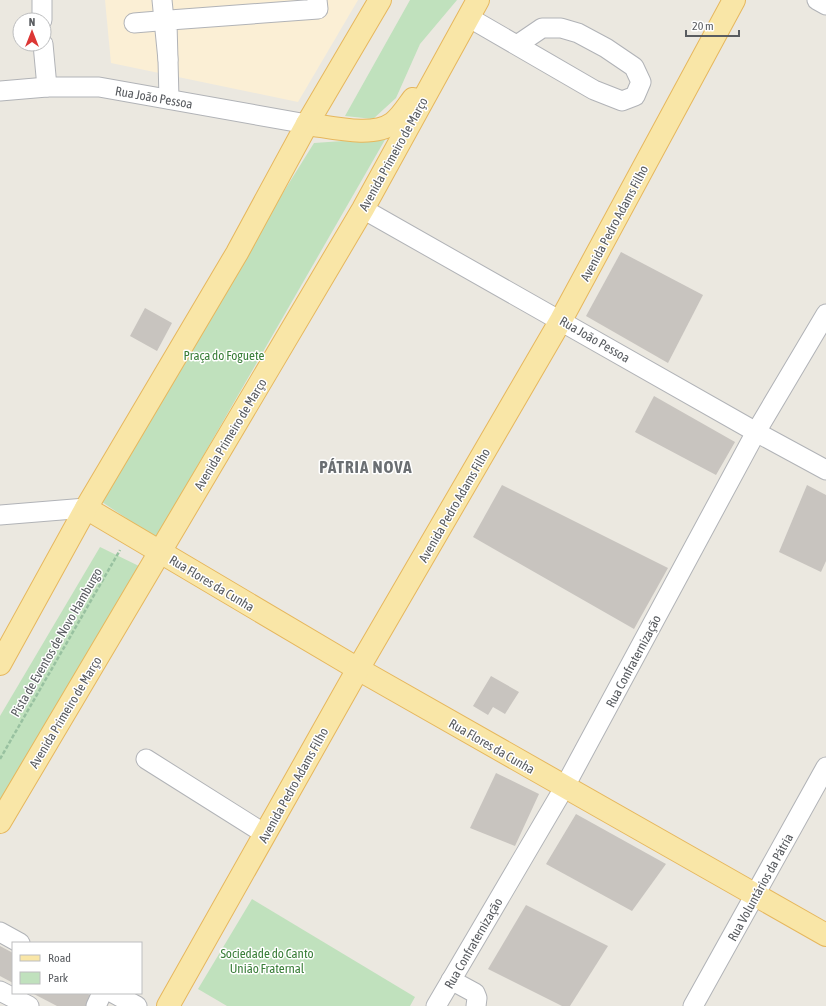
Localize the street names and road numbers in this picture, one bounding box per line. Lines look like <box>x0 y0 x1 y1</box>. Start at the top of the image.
street label: Rua João Pessoa <box>114 83 194 112</box>
street label: Avenida Primeiro de Março <box>356 95 431 214</box>
street label: Avenida Pedro Adams Filho <box>578 163 651 284</box>
street label: Rua João Pessoa <box>557 313 632 366</box>
street label: Avenida Primeiro de Março <box>191 376 270 493</box>
street label: Avenida Pedro Adams Filho <box>416 446 493 565</box>
street label: Rua Flores da Cunha <box>167 552 257 615</box>
street label: Pista de Eventos de Novo Hamburgo <box>8 565 105 719</box>
street label: Rua Confraternização <box>603 612 664 710</box>
street label: Avenida Primeiro de Março <box>26 654 105 771</box>
street label: Rua Flores da Cunha <box>446 716 537 777</box>
street label: Avenida Pedro Adams Filho <box>256 725 331 845</box>
street label: Rua Voluntários da Pátria <box>725 831 796 944</box>
street label: Rua Confraternização <box>441 895 506 991</box>

